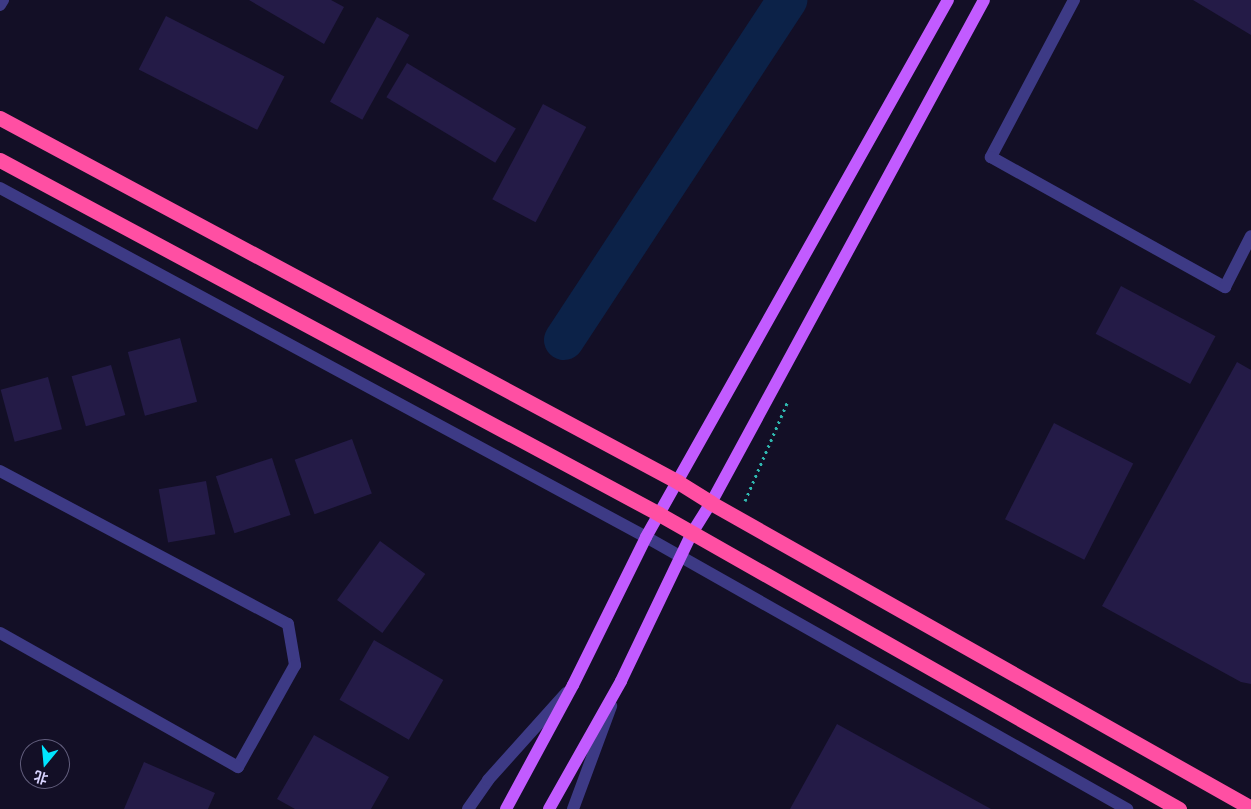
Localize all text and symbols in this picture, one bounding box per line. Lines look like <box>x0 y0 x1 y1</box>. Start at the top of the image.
north arrow <box>20 739 70 789</box>
text: 北 <box>31 767 50 789</box>

